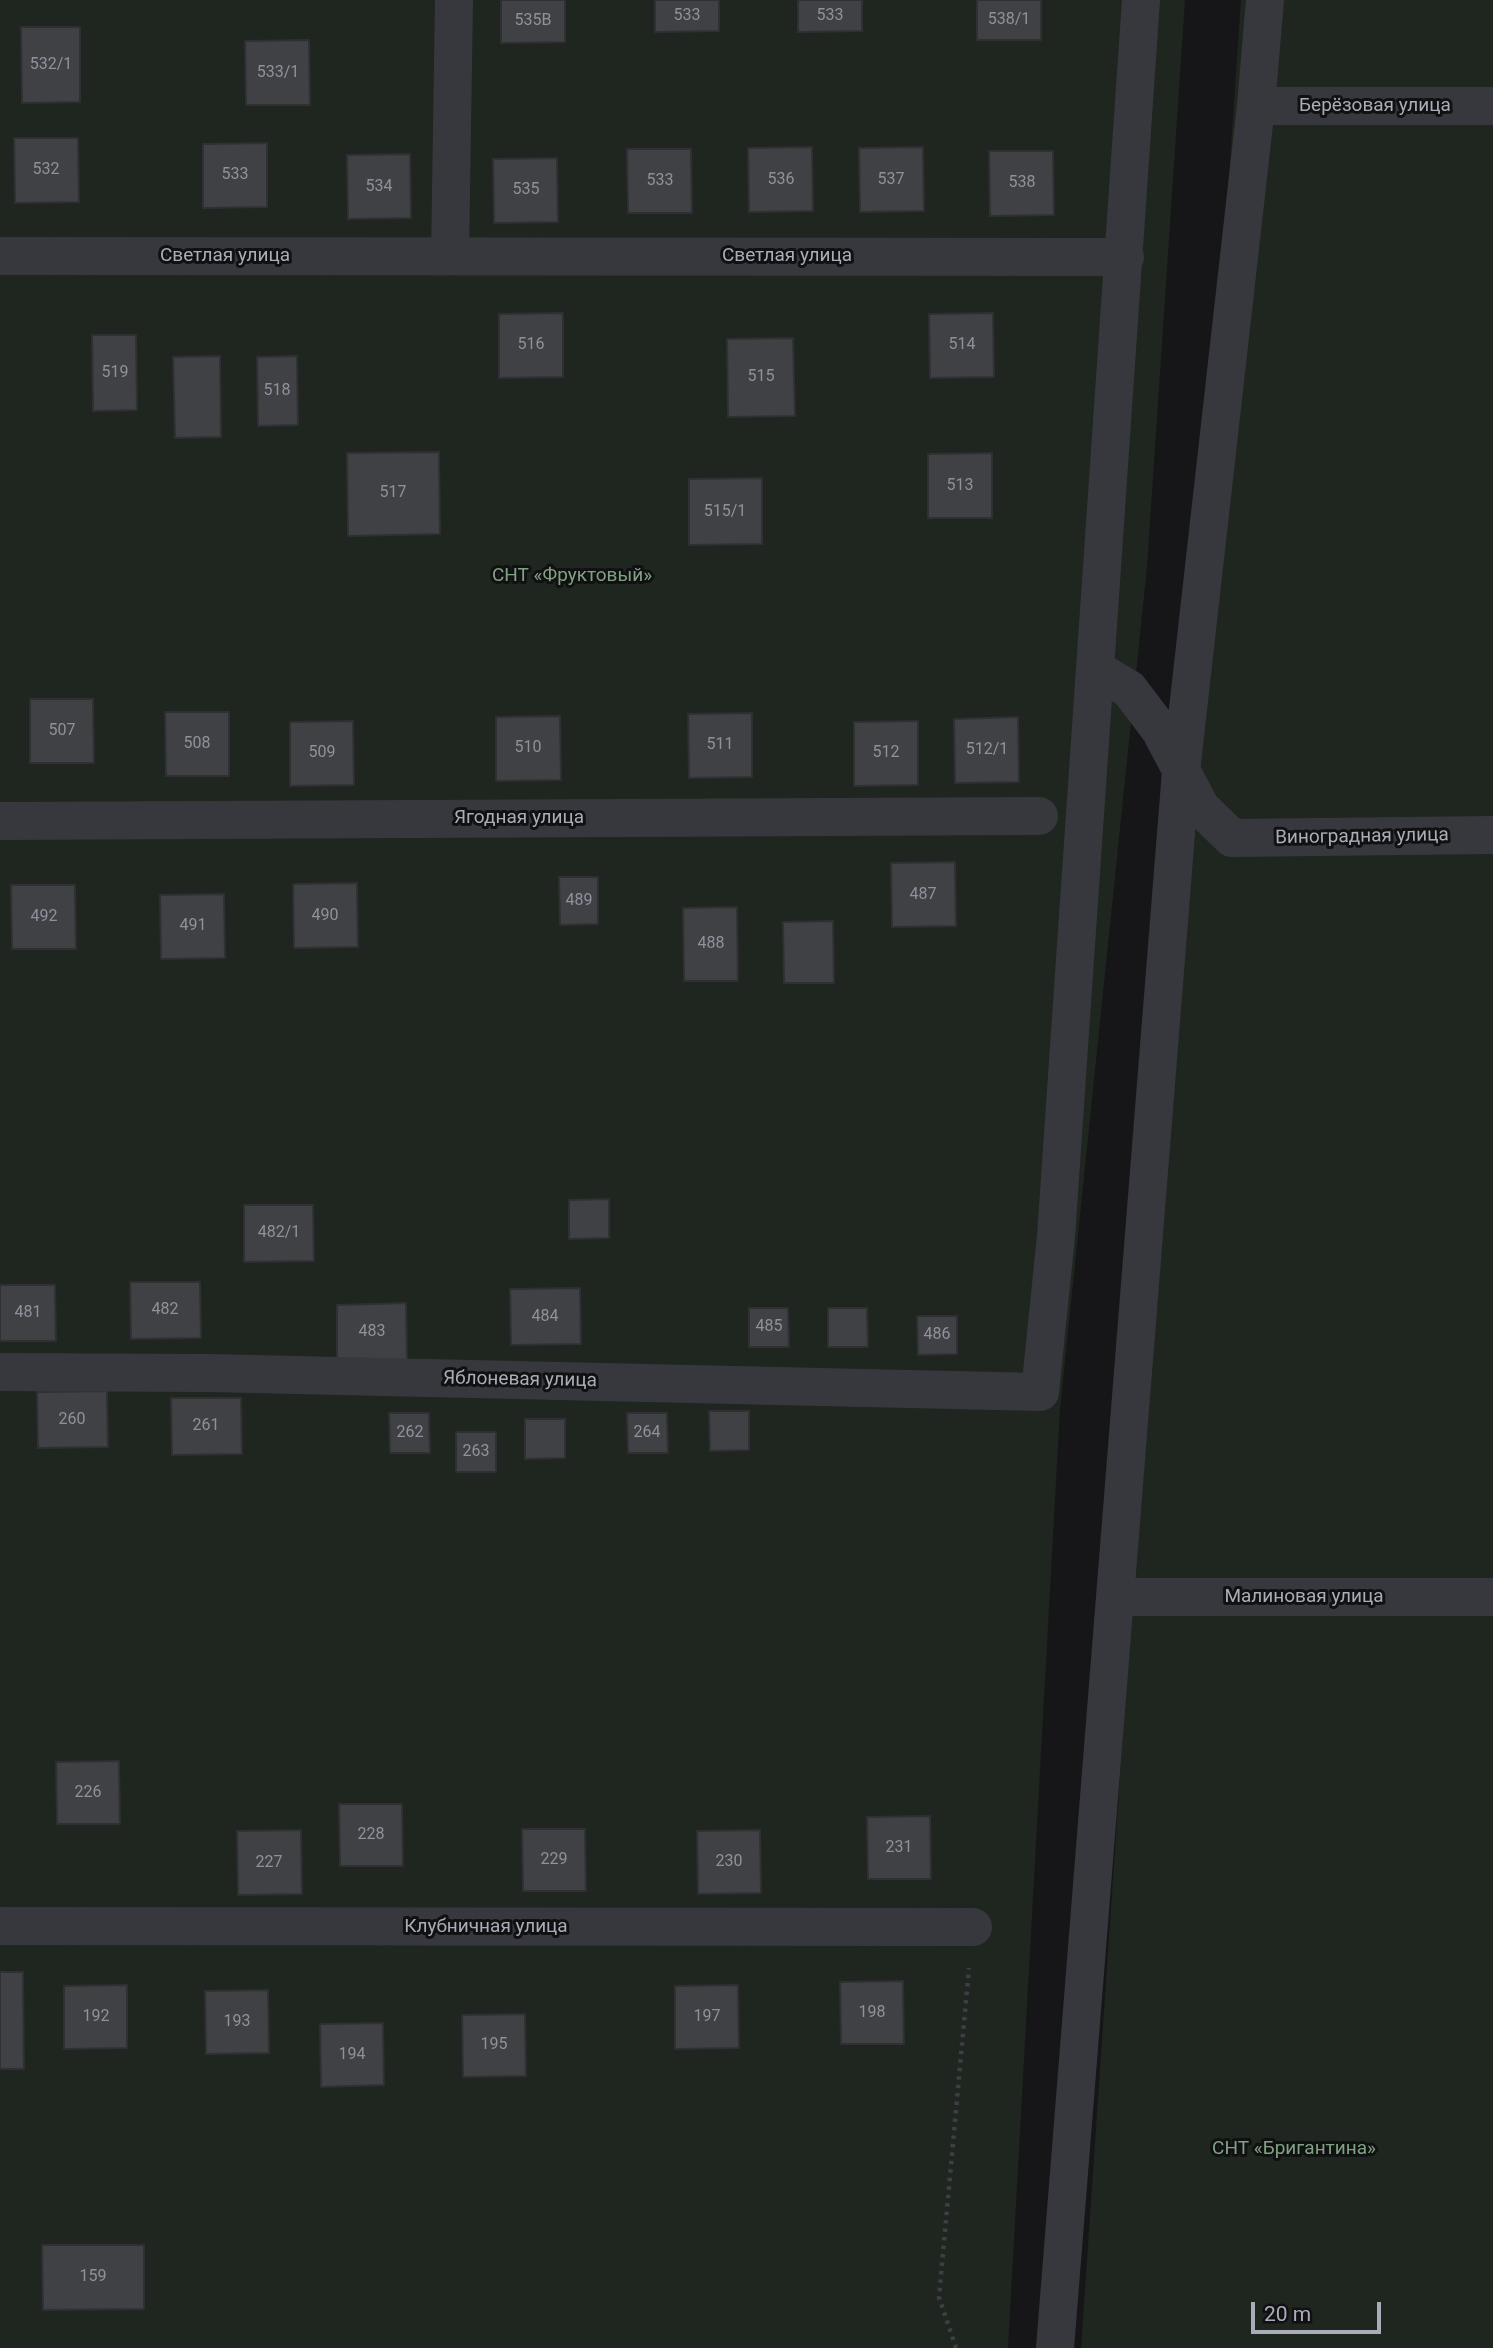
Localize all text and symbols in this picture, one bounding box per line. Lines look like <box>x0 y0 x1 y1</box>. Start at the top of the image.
house number: 533 <box>674 6 700 26</box>
house number: 533 <box>817 6 843 26</box>
house number: 538/1 <box>988 10 1030 30</box>
house number: 535В <box>515 11 551 31</box>
house number: 532/1 <box>30 55 72 75</box>
house number: 533/1 <box>257 63 299 83</box>
street label: Берёзовая улица <box>1299 95 1451 117</box>
house number: 532 <box>33 160 59 180</box>
house number: 533 <box>222 165 248 185</box>
house number: 536 <box>768 170 794 190</box>
house number: 537 <box>878 170 904 190</box>
house number: 533 <box>647 171 673 191</box>
house number: 538 <box>1009 173 1035 193</box>
house number: 534 <box>366 177 392 197</box>
house number: 535 <box>513 180 539 200</box>
street label: Светлая улица <box>160 245 290 267</box>
street label: Светлая улица <box>722 245 852 267</box>
house number: 516 <box>518 335 544 355</box>
house number: 514 <box>949 335 975 355</box>
house number: 519 <box>102 363 128 383</box>
house number: 515 <box>748 367 774 387</box>
house number: 518 <box>264 381 290 401</box>
house number: 513 <box>947 476 973 496</box>
house number: 517 <box>380 483 406 503</box>
house number: 515/1 <box>704 502 746 522</box>
park label: СНТ «Фруктовый» <box>492 565 652 587</box>
house number: 507 <box>49 721 75 741</box>
house number: 508 <box>184 734 210 754</box>
house number: 511 <box>707 735 733 755</box>
house number: 510 <box>515 738 541 758</box>
house number: 512/1 <box>966 740 1008 760</box>
house number: 509 <box>309 743 335 763</box>
house number: 512 <box>873 743 899 763</box>
street label: Ягодная улица <box>454 807 584 829</box>
street label: Виноградная улица <box>1275 824 1449 850</box>
house number: 487 <box>910 885 936 905</box>
house number: 489 <box>566 891 592 911</box>
house number: 490 <box>312 906 338 926</box>
house number: 492 <box>31 907 57 927</box>
house number: 491 <box>180 916 206 936</box>
house number: 488 <box>698 934 724 954</box>
house number: 482/1 <box>258 1223 300 1243</box>
house number: 482 <box>152 1300 178 1320</box>
house number: 481 <box>15 1303 41 1323</box>
house number: 484 <box>532 1307 558 1327</box>
house number: 485 <box>756 1317 782 1337</box>
house number: 483 <box>359 1322 385 1342</box>
house number: 486 <box>924 1325 950 1345</box>
street label: Яблоневая улица <box>443 1367 597 1393</box>
house number: 260 <box>59 1410 85 1430</box>
house number: 261 <box>193 1416 219 1436</box>
house number: 262 <box>397 1423 423 1443</box>
house number: 264 <box>634 1423 660 1443</box>
house number: 263 <box>463 1442 489 1462</box>
street label: Малиновая улица <box>1224 1586 1384 1608</box>
house number: 226 <box>75 1783 101 1803</box>
house number: 228 <box>358 1825 384 1845</box>
house number: 231 <box>886 1838 912 1858</box>
house number: 229 <box>541 1850 567 1870</box>
house number: 230 <box>716 1852 742 1872</box>
house number: 227 <box>256 1853 282 1873</box>
street label: Клубничная улица <box>404 1916 568 1938</box>
house number: 198 <box>859 2003 885 2023</box>
house number: 192 <box>83 2007 109 2027</box>
house number: 197 <box>694 2007 720 2027</box>
house number: 193 <box>224 2012 250 2032</box>
house number: 195 <box>481 2035 507 2055</box>
house number: 194 <box>339 2045 365 2065</box>
park label: СНТ «Бригантина» <box>1212 2138 1376 2160</box>
house number: 159 <box>80 2267 106 2287</box>
scale bar <box>1255 2288 1384 2332</box>
text: 20 m <box>1264 2302 1311 2326</box>

